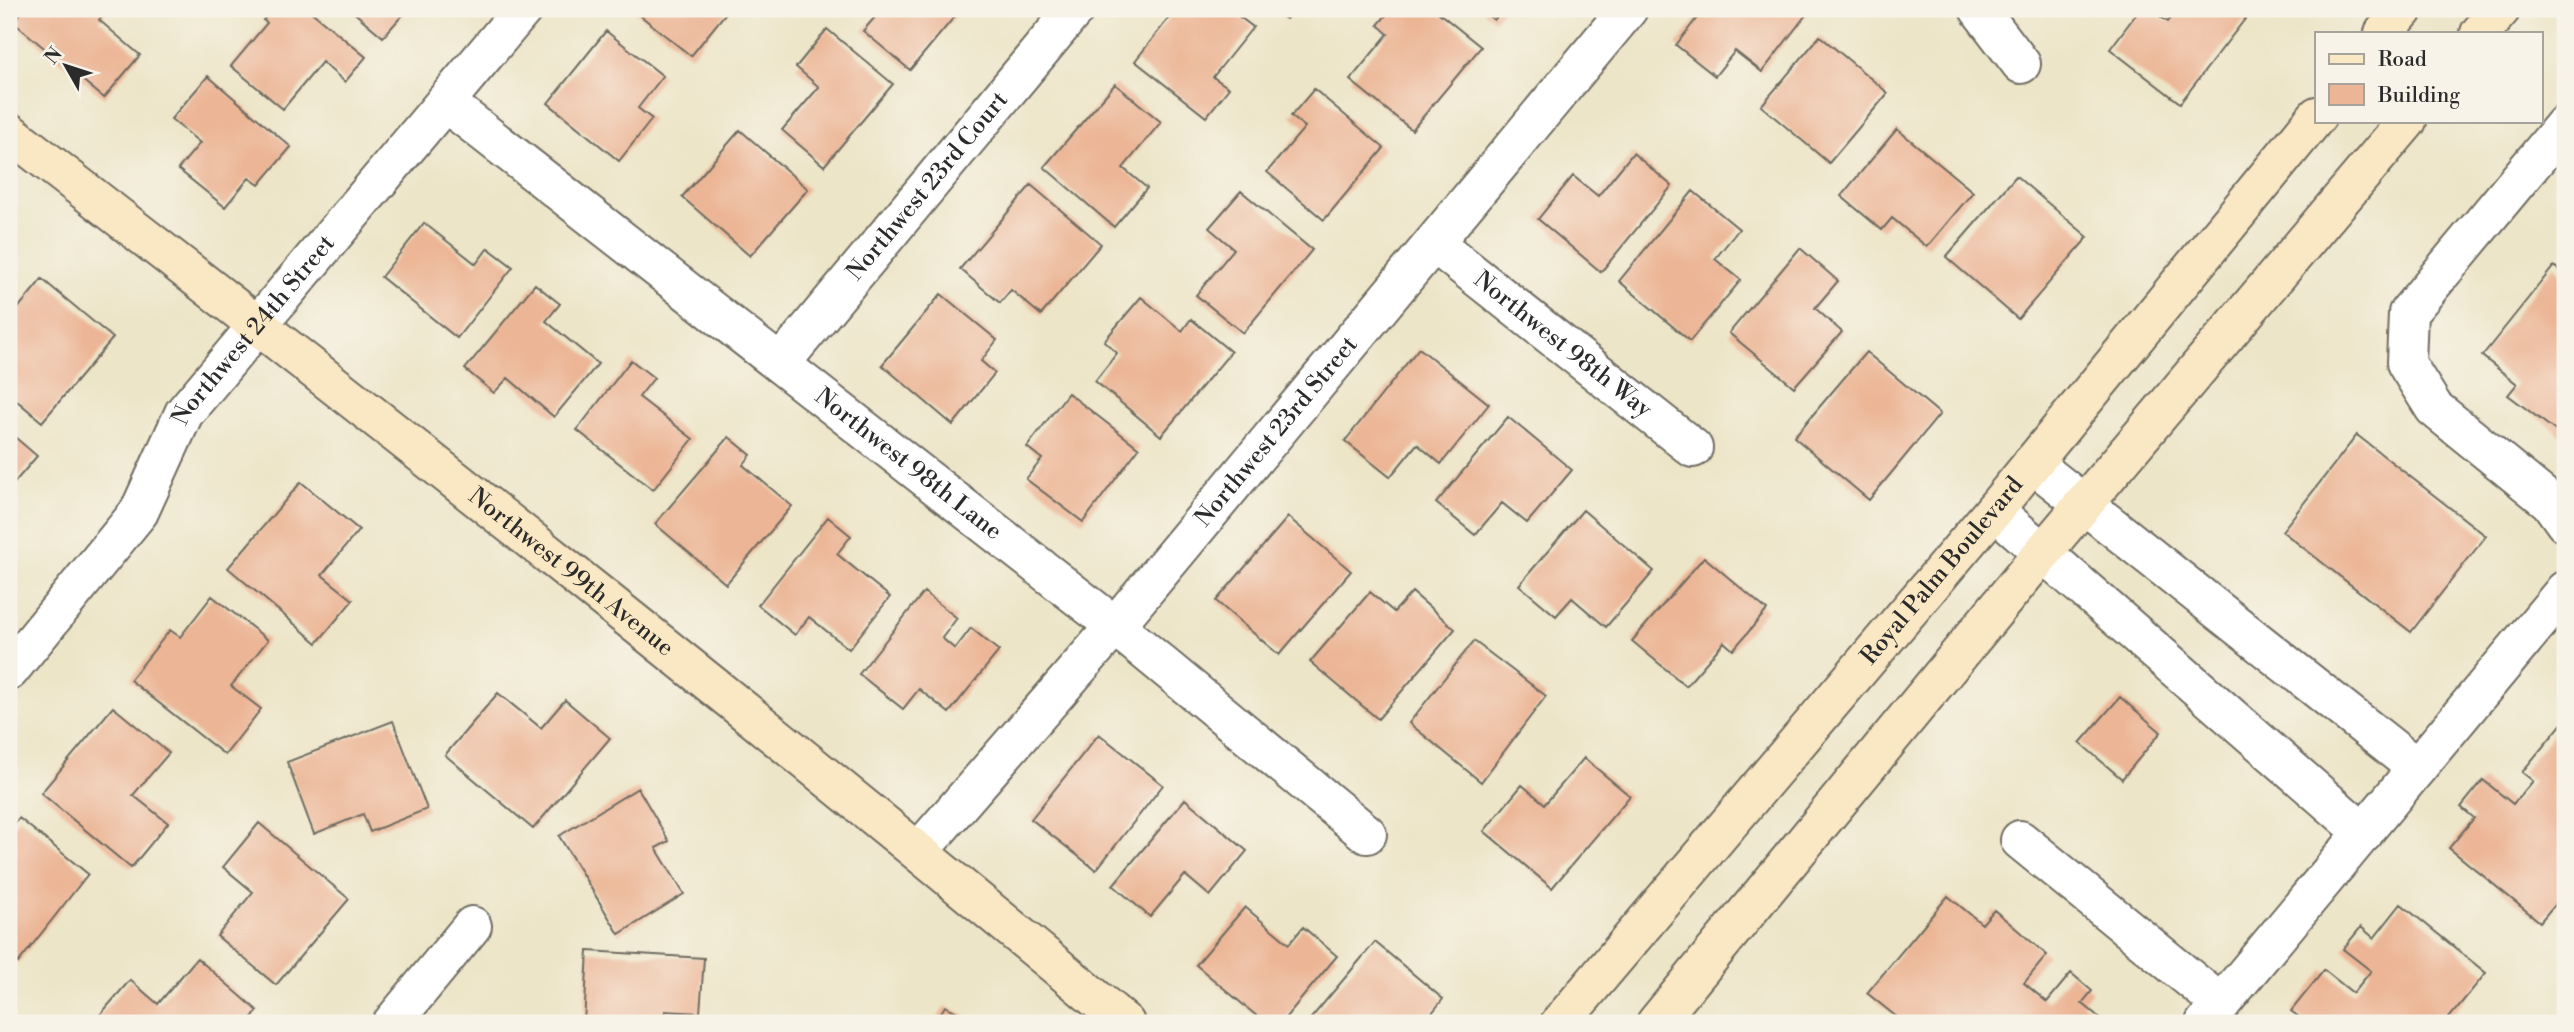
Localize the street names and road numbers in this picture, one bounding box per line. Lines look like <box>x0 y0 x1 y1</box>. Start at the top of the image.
street label: Northwest 23rd Court <box>840 85 1015 287</box>
street label: Northwest 24th Street <box>165 229 342 430</box>
street label: Northwest 98th Way <box>1467 265 1658 425</box>
street label: Northwest 23rd Street <box>1189 330 1365 533</box>
street label: Northwest 98th Lane <box>808 382 1008 547</box>
street label: Royal Palm Boulevard <box>1854 471 2030 671</box>
street label: Northwest 99th Avenue <box>462 482 680 663</box>

